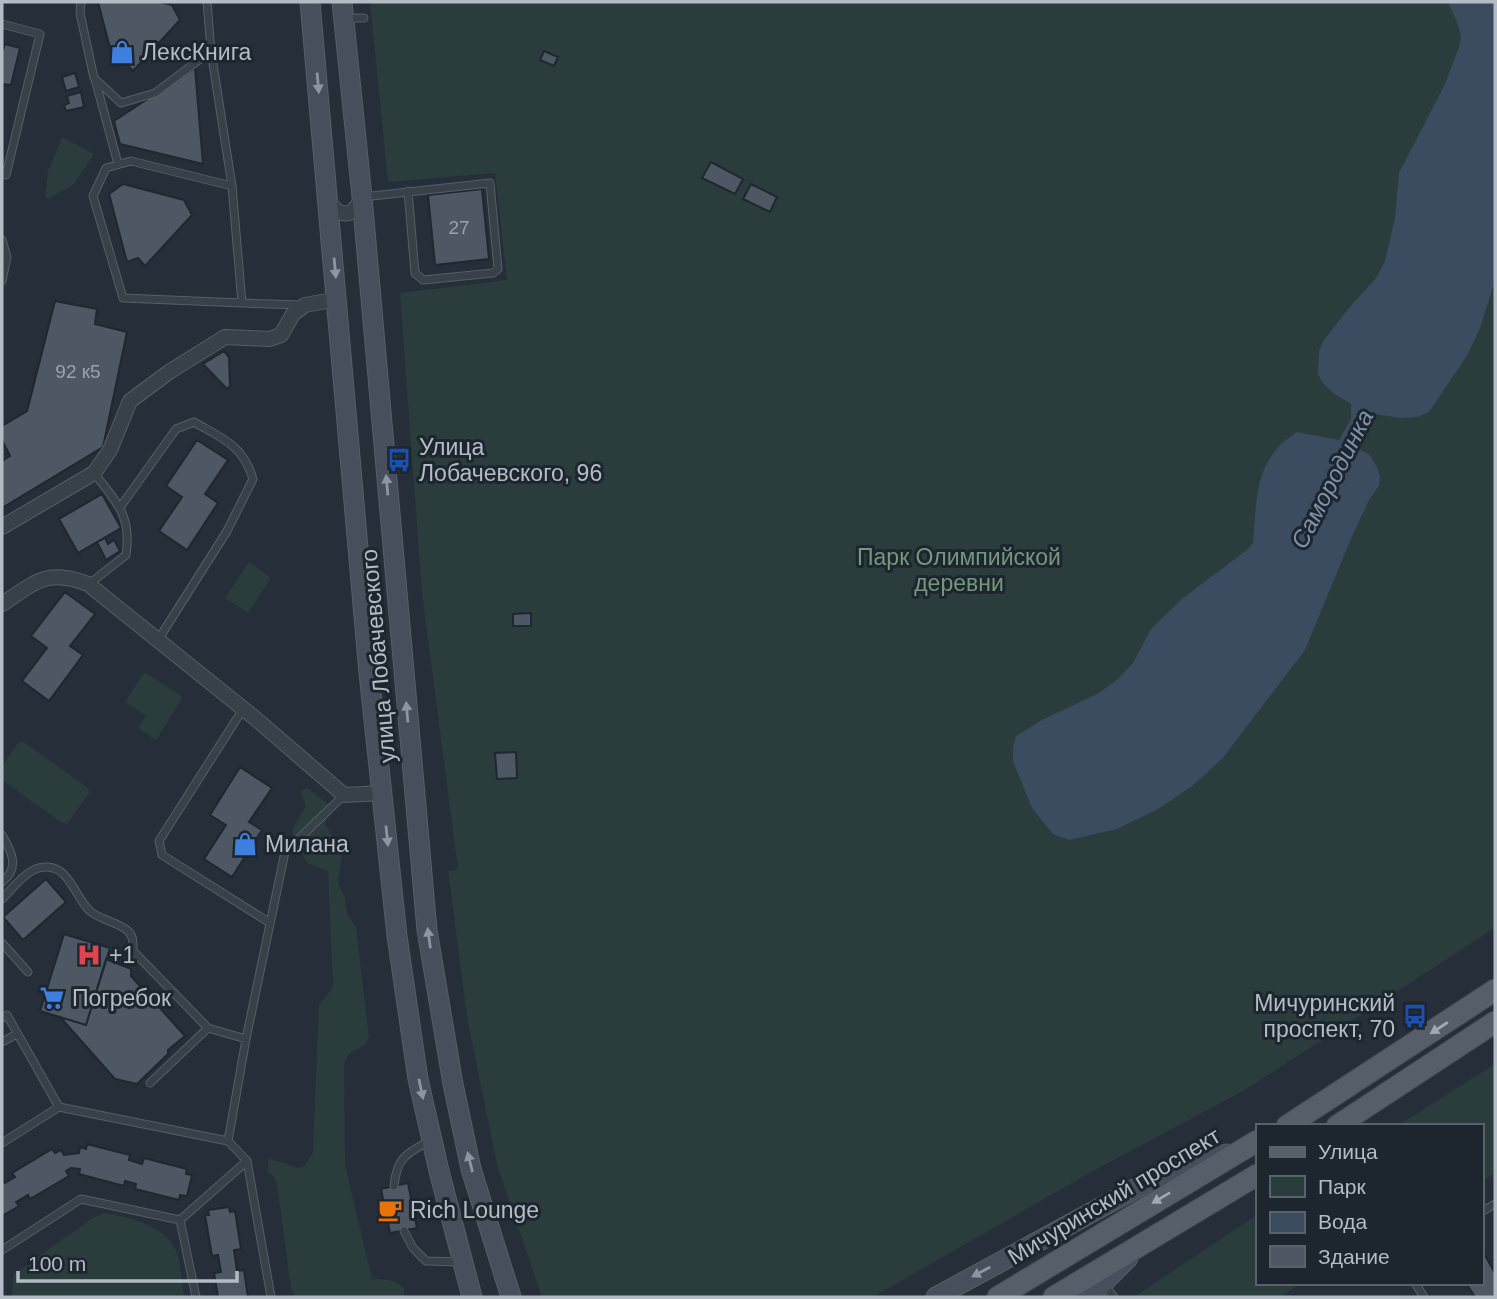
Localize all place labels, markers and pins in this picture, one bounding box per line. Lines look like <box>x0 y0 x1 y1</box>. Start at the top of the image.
shop icon: ЛексКнига <box>108 38 136 66</box>
place label: ЛексКнига <box>142 39 252 65</box>
place label: Улица Лобачевского, 96 <box>419 434 602 486</box>
bus stop icon: Улица Лобачевского, 96 <box>385 446 413 474</box>
shop icon: Милана <box>231 830 259 858</box>
place label: Милана <box>265 831 349 857</box>
hospital icon: +1 <box>75 941 103 969</box>
place label: +1 <box>109 942 135 968</box>
supermarket icon: Погребок <box>38 984 66 1012</box>
place label: Погребок <box>72 985 172 1011</box>
place label: Мичуринский проспект, 70 <box>1254 990 1395 1042</box>
bus stop icon: Мичуринский проспект, 70 <box>1401 1002 1429 1030</box>
cafe icon: Rich Lounge <box>376 1196 404 1224</box>
place label: Rich Lounge <box>410 1197 539 1223</box>

